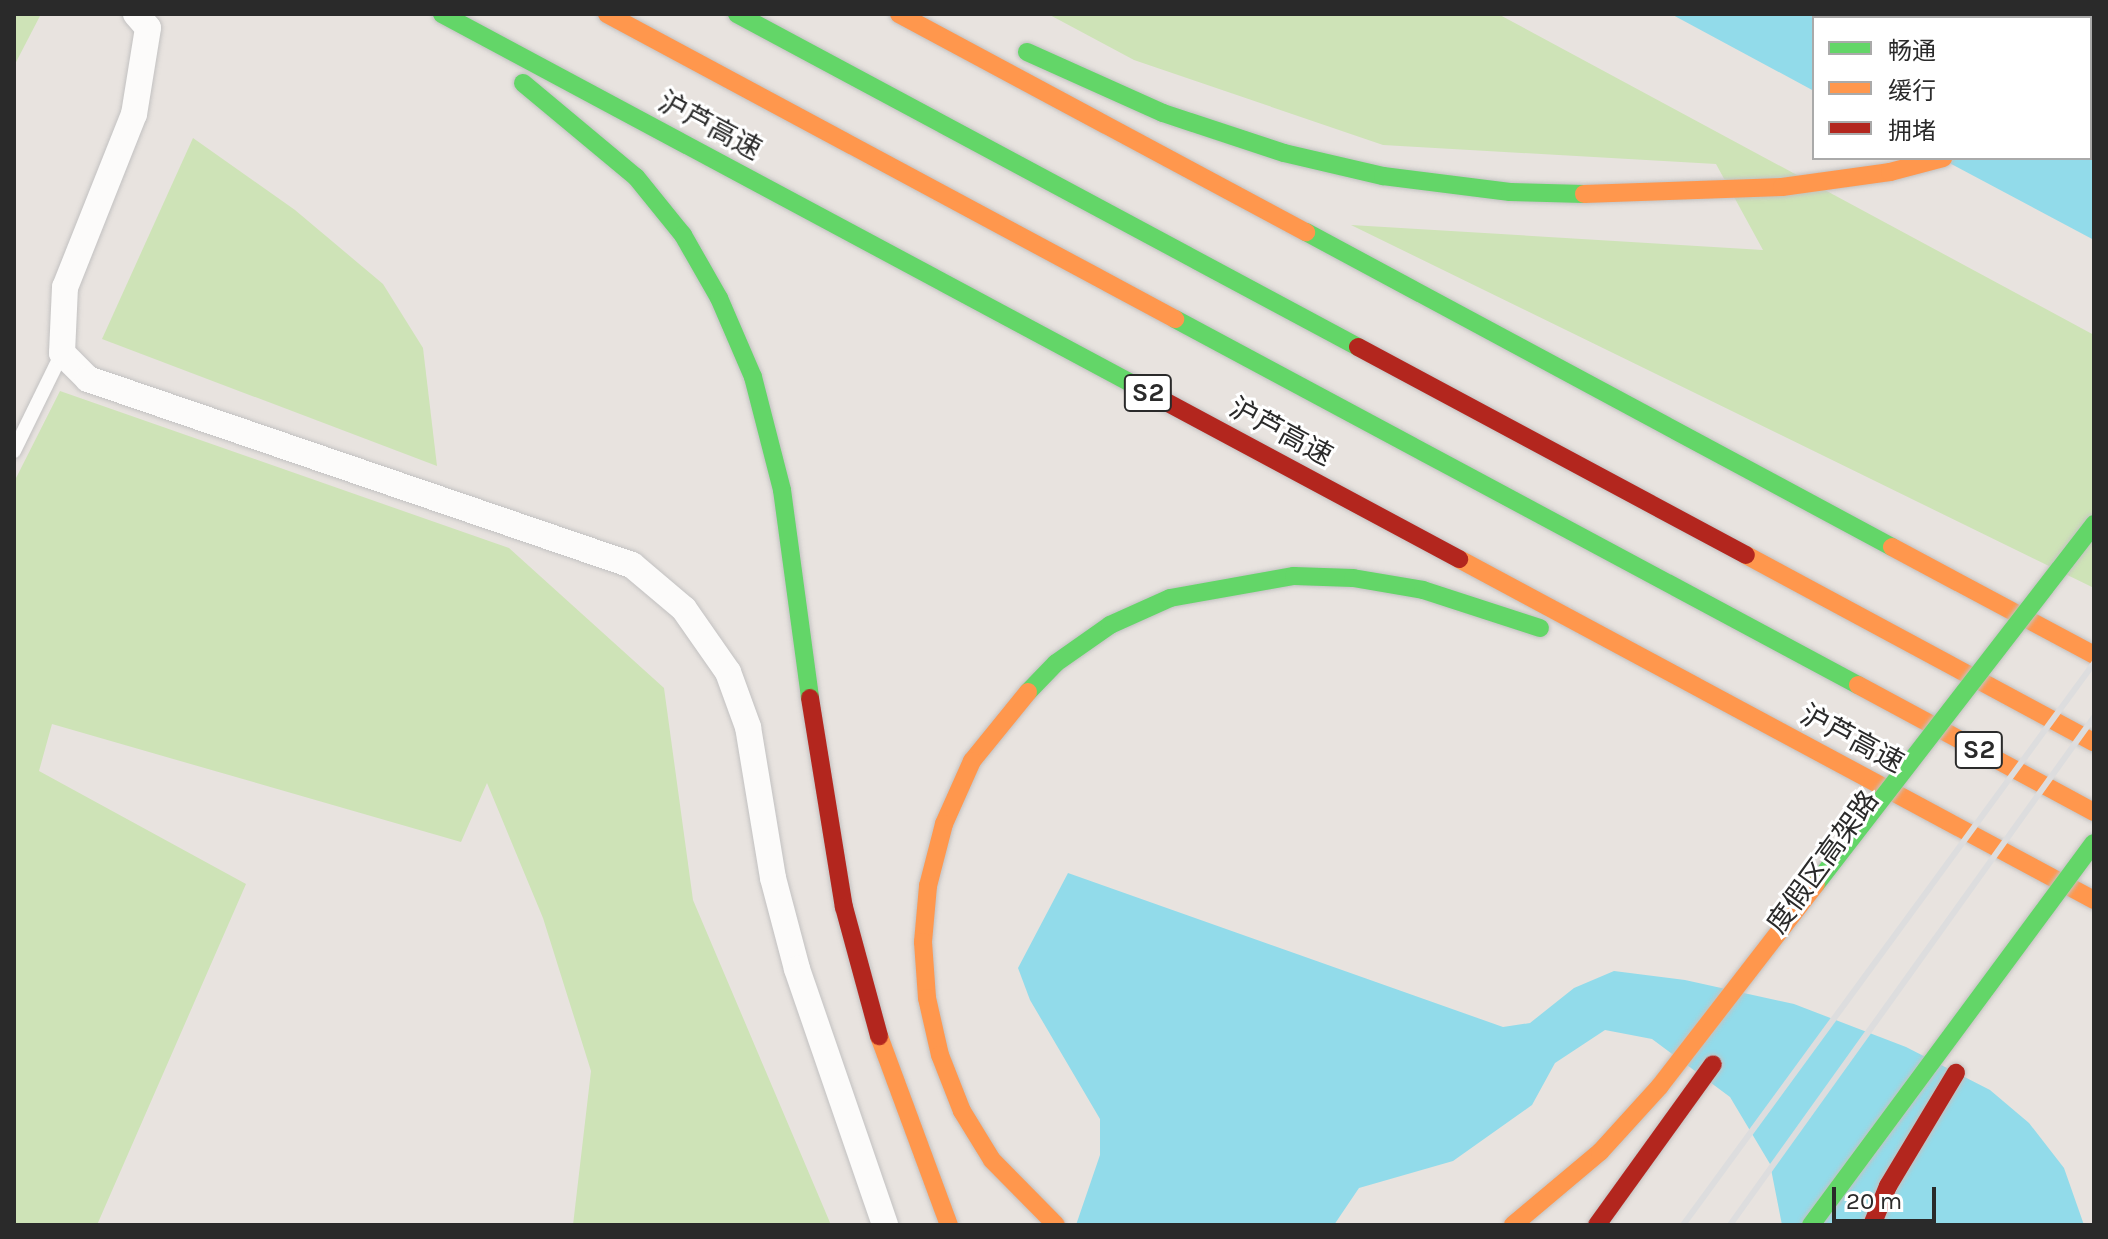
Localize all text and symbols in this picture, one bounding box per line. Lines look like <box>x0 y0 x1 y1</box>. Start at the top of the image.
legend <box>1812 16 2092 160</box>
text: 畅通 <box>1888 37 1936 65</box>
text: 缓行 <box>1888 77 1936 105</box>
street label: 沪芦高速 <box>653 85 767 167</box>
text: 拥堵 <box>1888 117 1936 145</box>
road number: S2 <box>1122 371 1174 415</box>
street label: 沪芦高速 <box>1224 391 1338 473</box>
street label: 沪芦高速 <box>1795 698 1909 780</box>
road number: S2 <box>1953 728 2005 772</box>
street label: 度假区高架路 <box>1760 784 1886 940</box>
scale bar <box>1836 1171 1940 1221</box>
text: 20 m <box>1846 1187 1902 1215</box>

